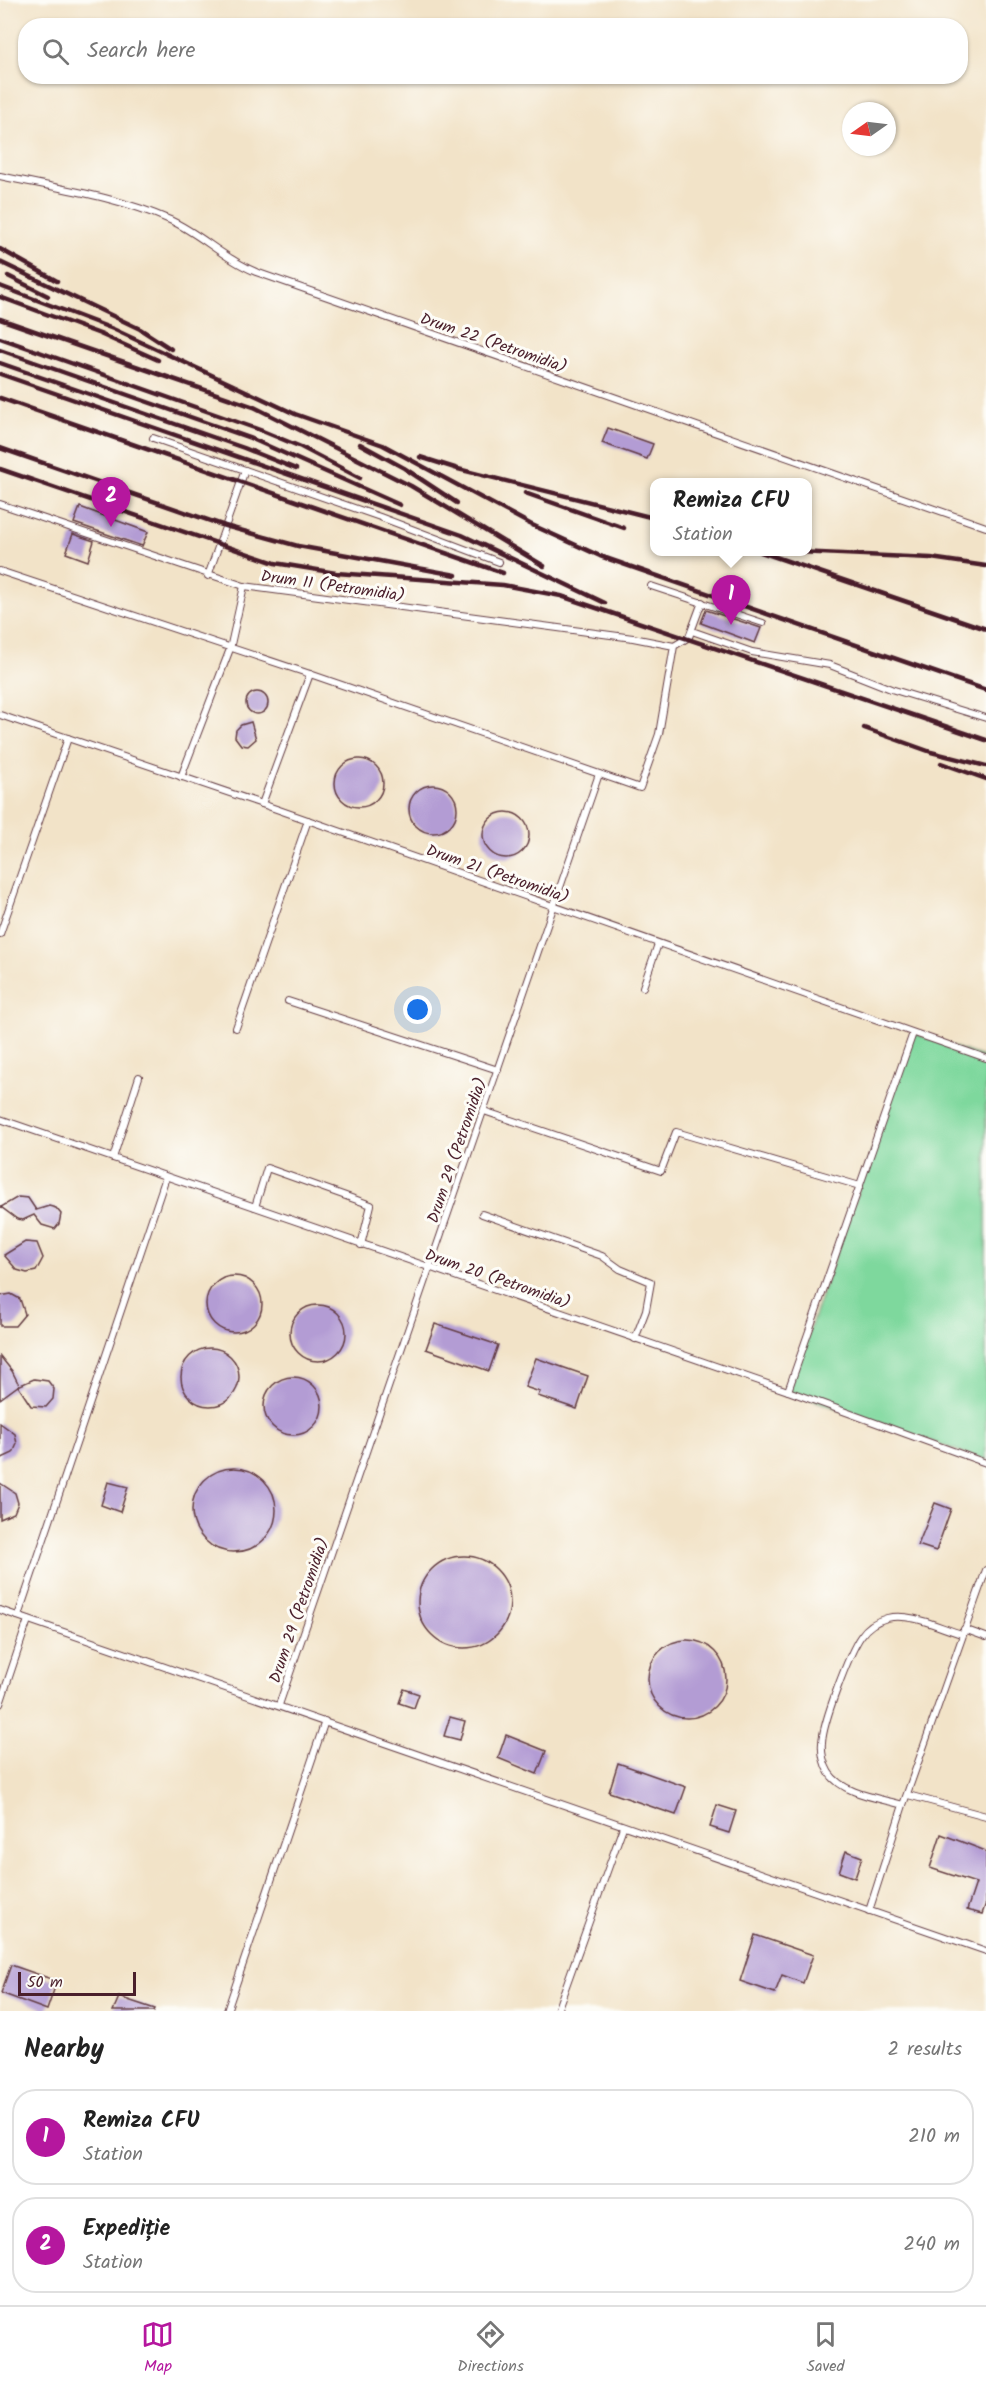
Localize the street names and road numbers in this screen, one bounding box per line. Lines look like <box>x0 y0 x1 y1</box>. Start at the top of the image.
street label: Drum 22 (Petromidia) <box>417 307 570 380</box>
street label: Drum 11 (Petromidia) <box>259 564 406 609</box>
street label: Drum 21 (Petromidia) <box>423 838 572 911</box>
street label: Drum 29 (Petromidia) <box>421 1074 494 1227</box>
street label: Drum 20 (Petromidia) <box>421 1243 574 1316</box>
street label: Drum 29 (Petromidia) <box>263 1534 336 1687</box>

